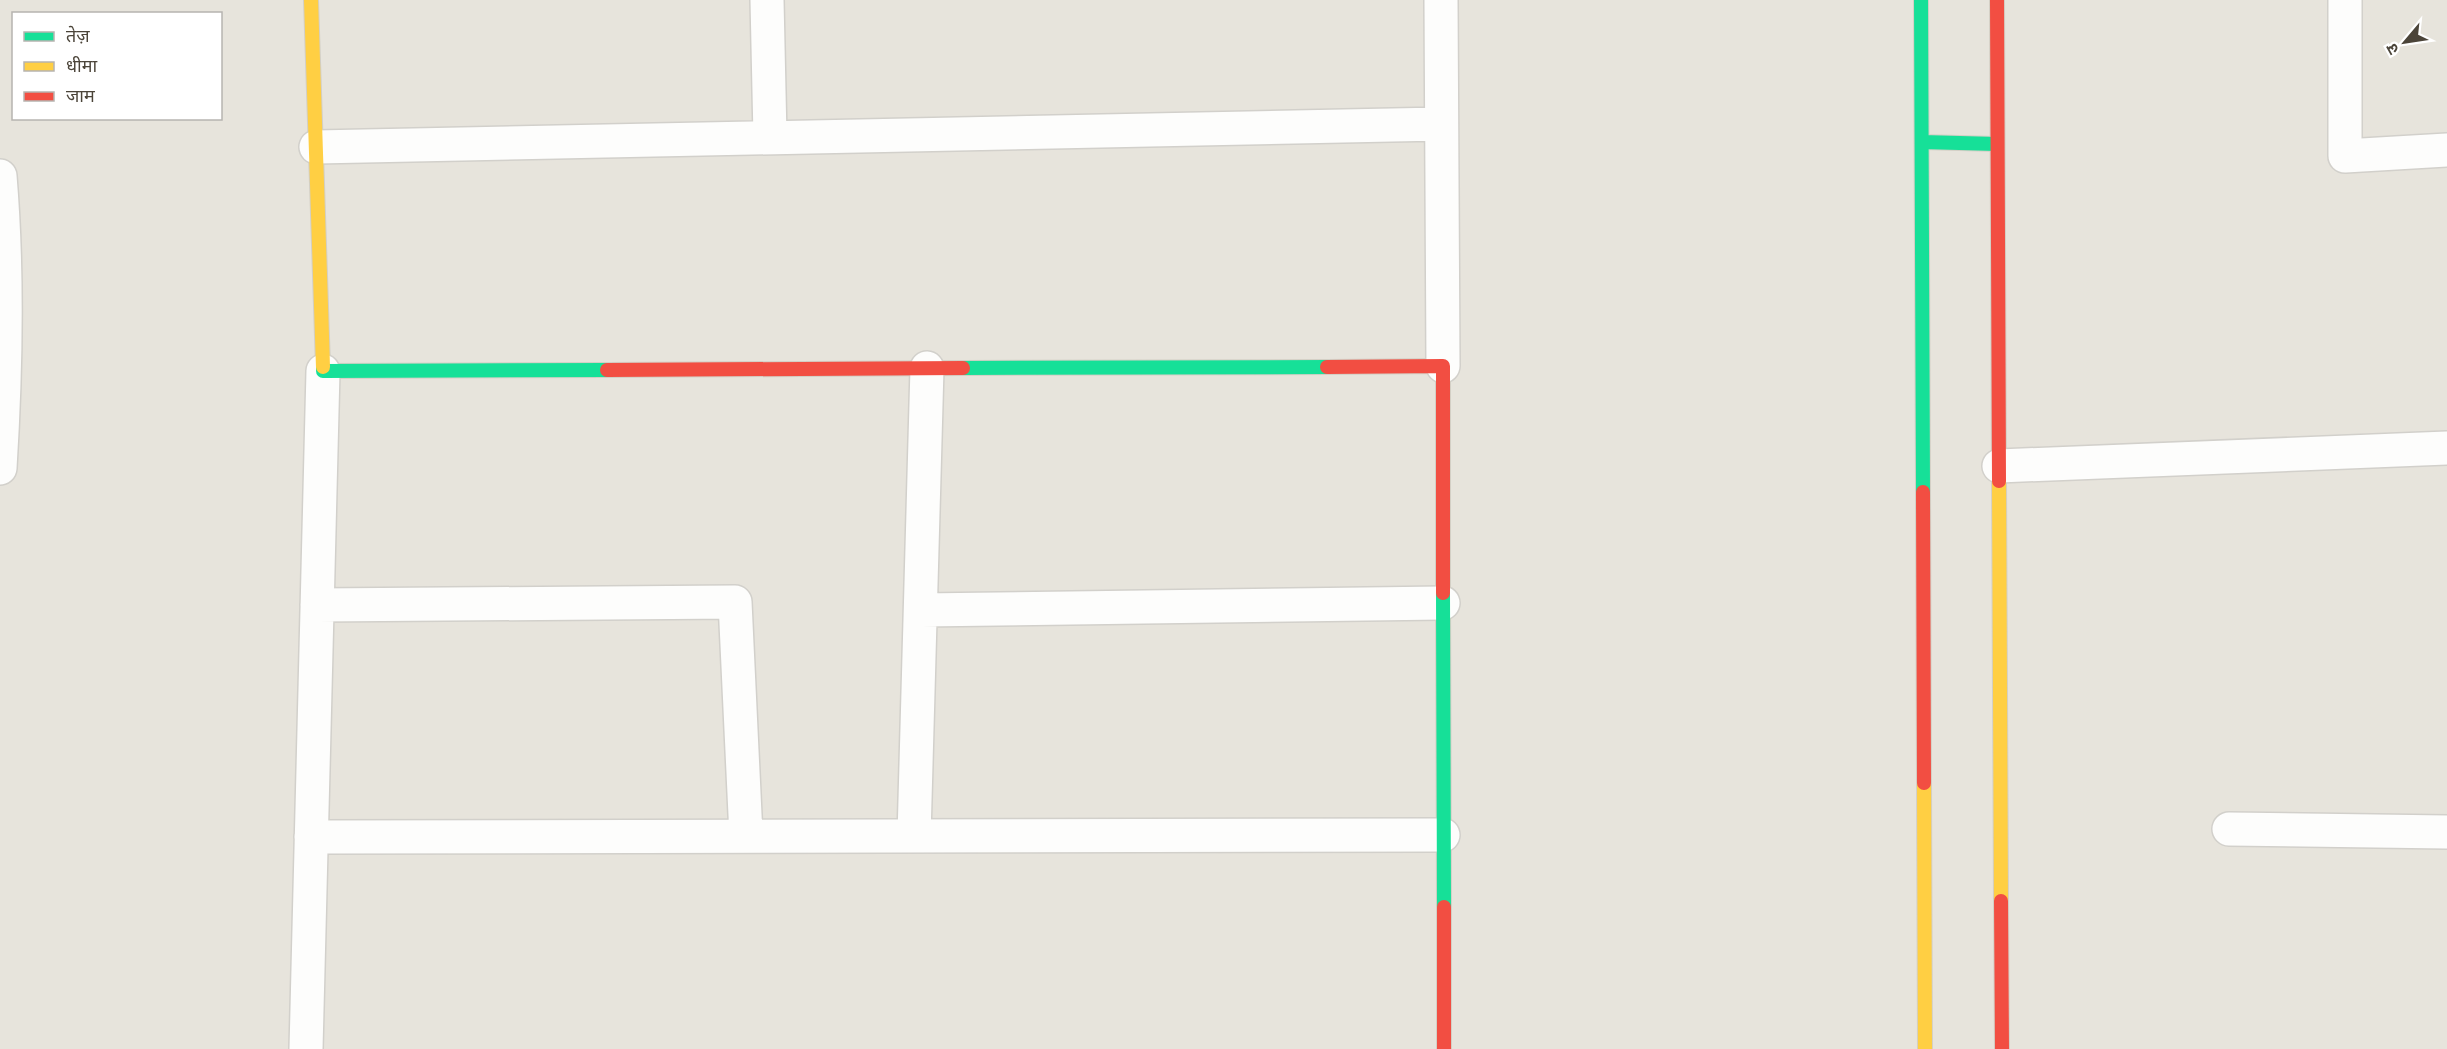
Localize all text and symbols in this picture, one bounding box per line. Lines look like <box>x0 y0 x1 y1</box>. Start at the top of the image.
legend <box>12 12 222 120</box>
north arrow <box>2375 12 2435 72</box>
text: तेज़ <box>66 25 90 46</box>
text: उ <box>2381 40 2403 58</box>
text: धीमा <box>66 55 97 76</box>
text: जाम <box>66 85 96 106</box>

